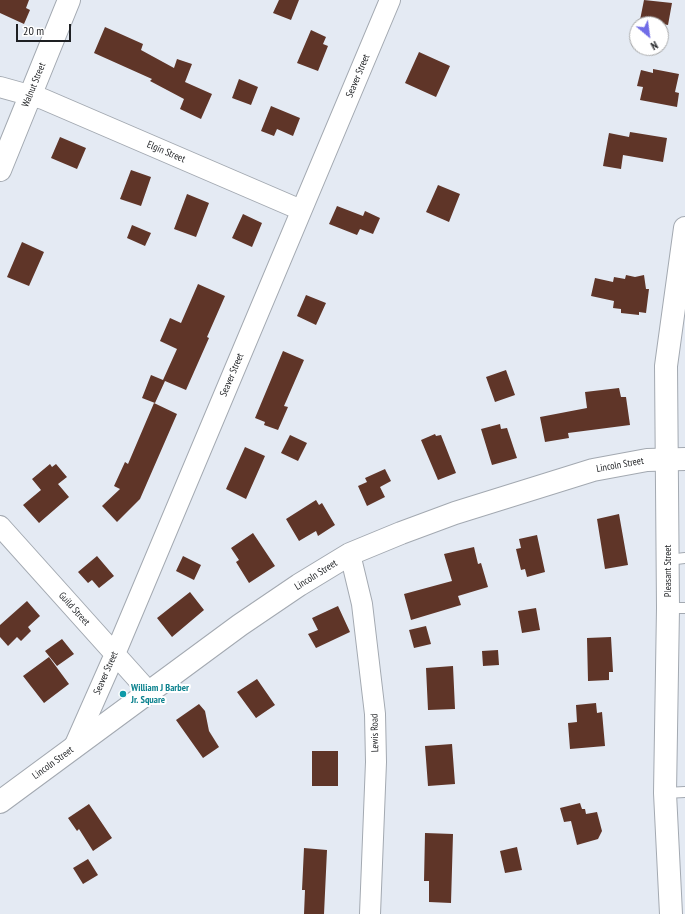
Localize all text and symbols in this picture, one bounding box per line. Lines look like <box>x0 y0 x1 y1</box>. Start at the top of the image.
scale bar <box>18 16 73 42</box>
north arrow <box>629 16 669 56</box>
text: 20 m <box>23 23 44 38</box>
text: N <box>648 38 660 53</box>
street label: Seaver Street <box>343 52 373 100</box>
street label: Walnut Street <box>20 61 48 109</box>
street label: Elgin Street <box>145 139 187 165</box>
street label: Seaver Street <box>217 351 247 399</box>
street label: Lincoln Street <box>595 455 645 475</box>
street label: Pleasant Street <box>662 545 674 597</box>
street label: Lincoln Street <box>292 557 340 593</box>
street label: Guild Street <box>56 590 92 628</box>
street label: Seaver Street <box>91 650 121 696</box>
place label: William J Barber Jr. Square <box>131 682 189 706</box>
marker: William J Barber Jr. Square <box>118 689 128 699</box>
street label: Lewis Road <box>369 714 381 752</box>
street label: Lincoln Street <box>30 744 76 782</box>

